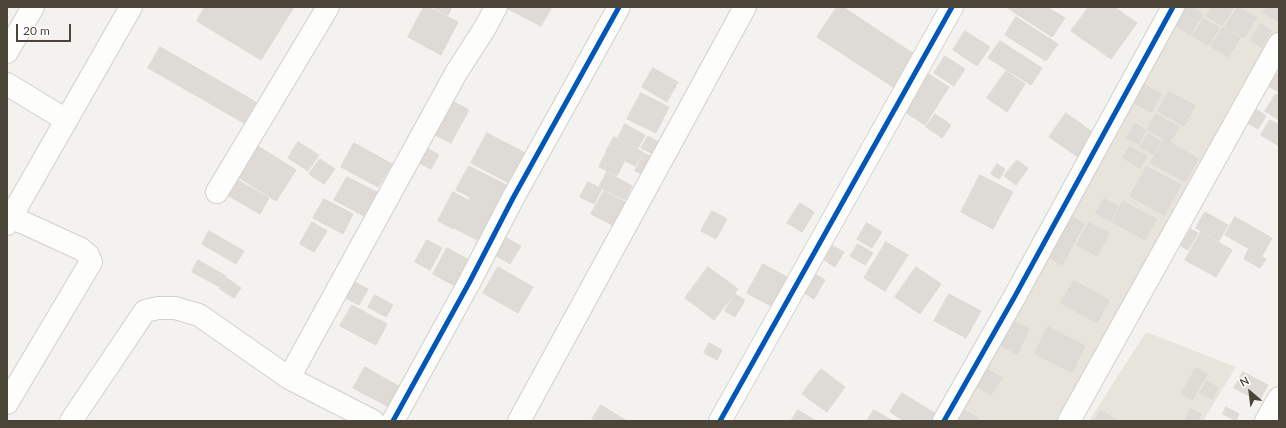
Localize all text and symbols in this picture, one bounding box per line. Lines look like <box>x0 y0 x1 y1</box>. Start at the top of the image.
scale bar <box>18 16 73 42</box>
text: 20 m <box>23 23 50 38</box>
north arrow <box>1230 372 1270 412</box>
text: N <box>1237 373 1251 389</box>

